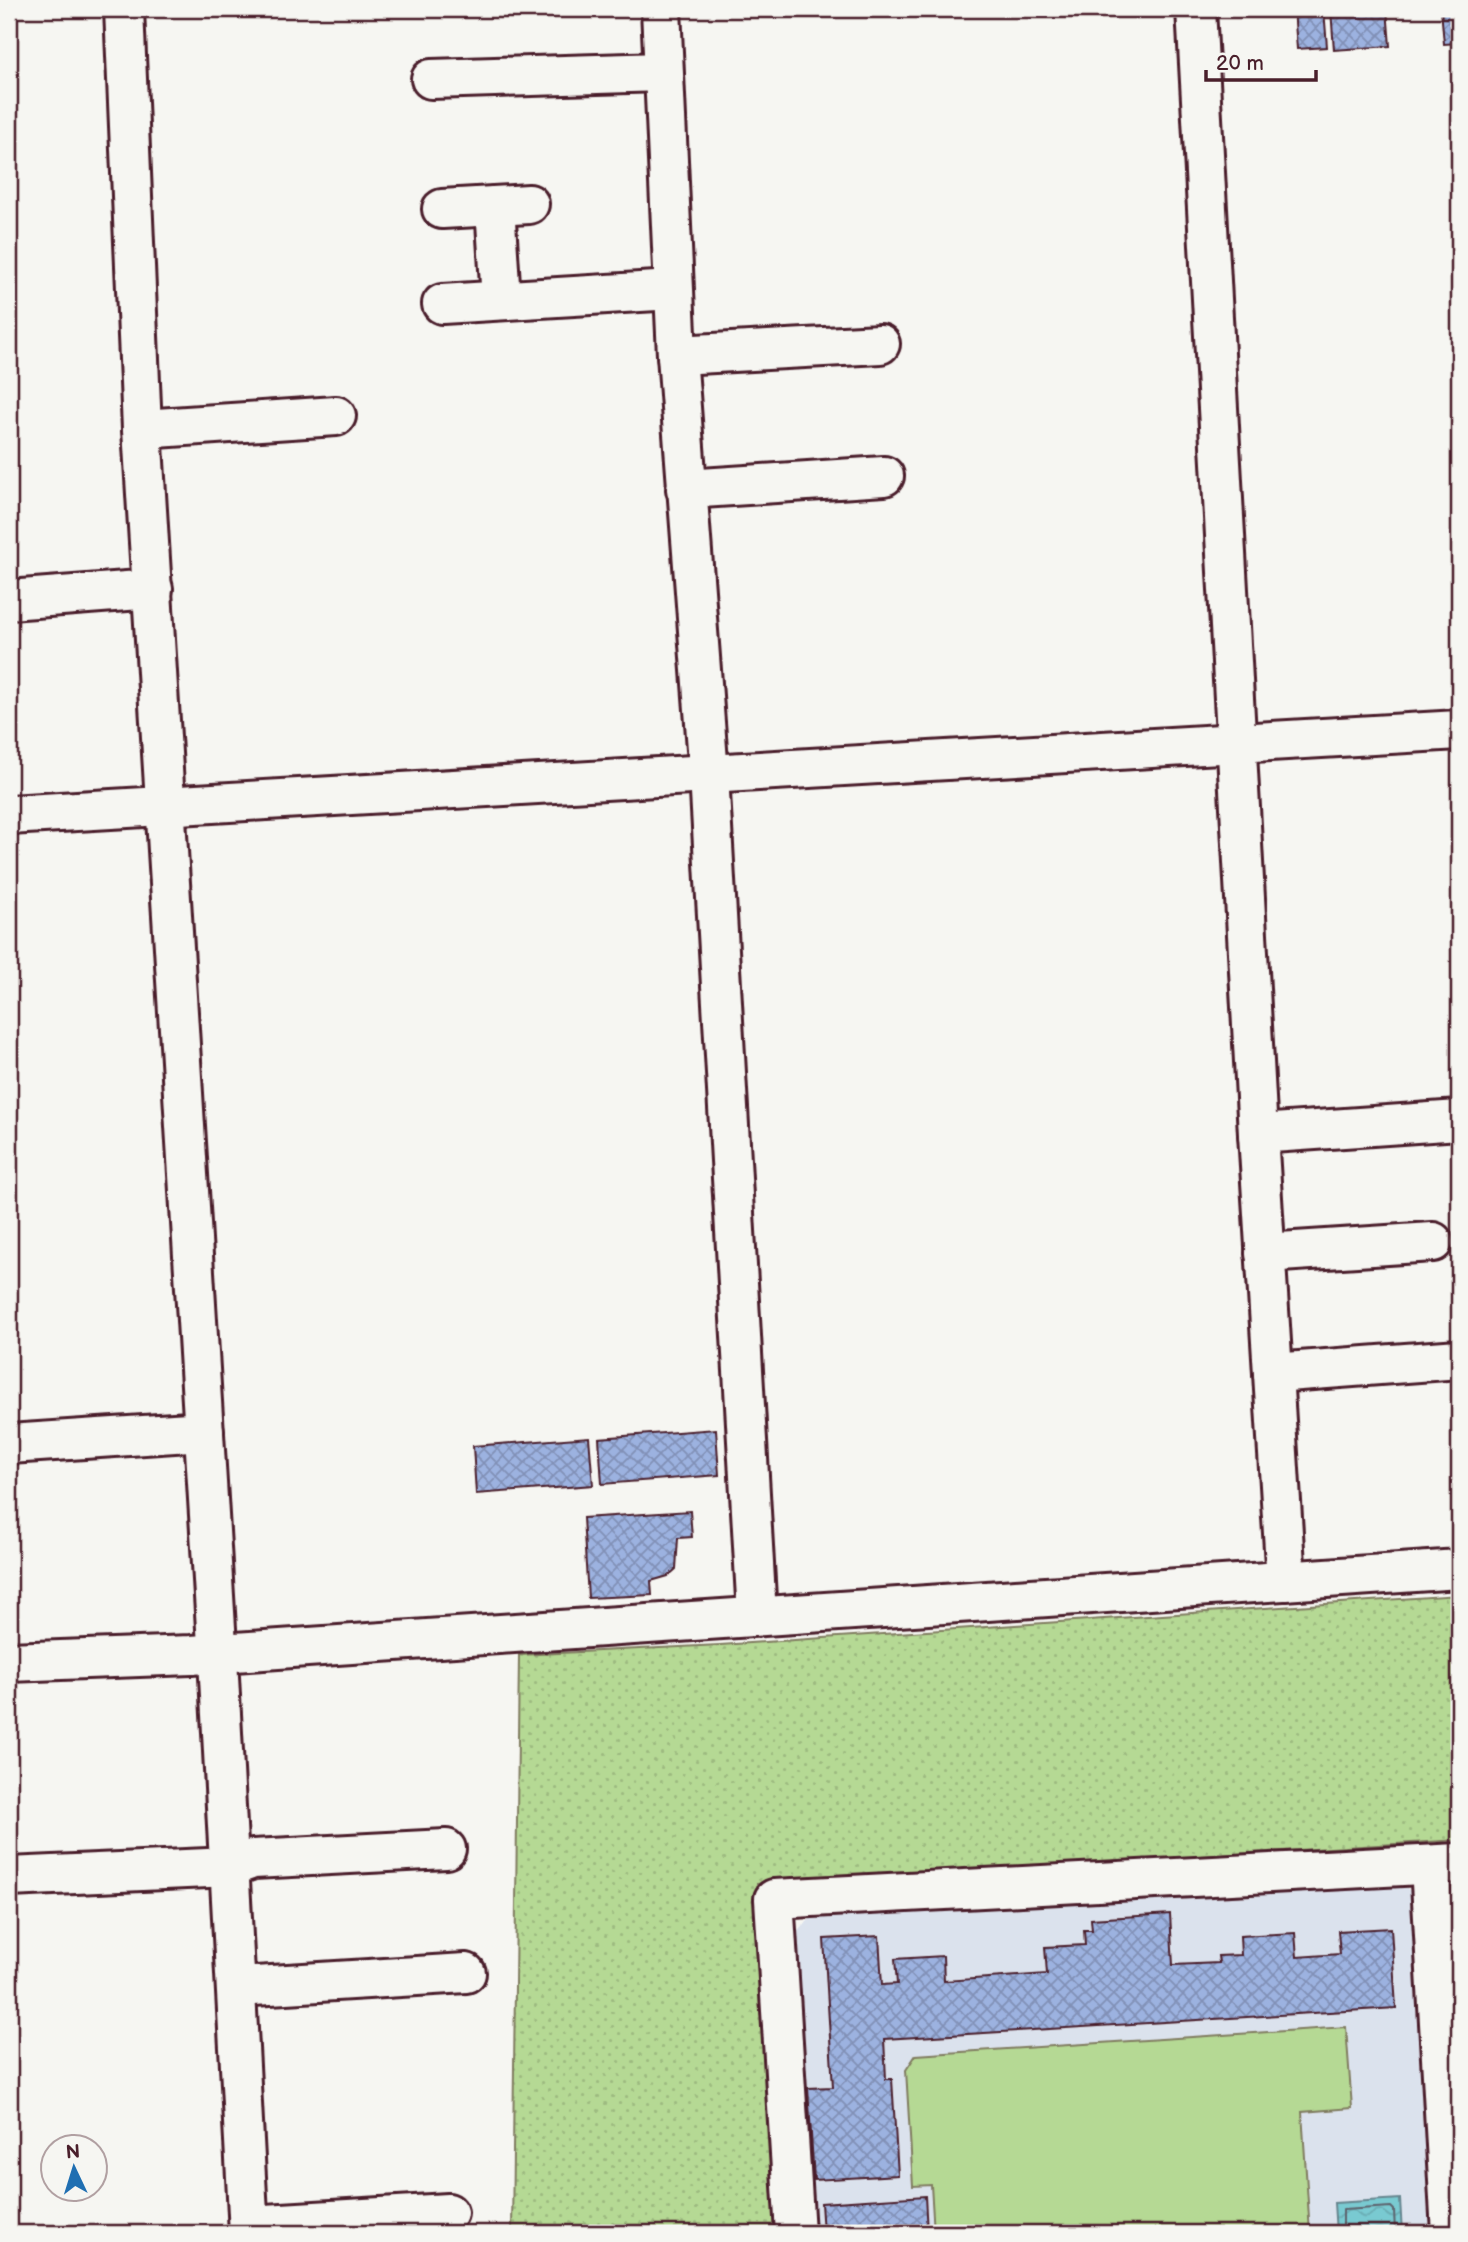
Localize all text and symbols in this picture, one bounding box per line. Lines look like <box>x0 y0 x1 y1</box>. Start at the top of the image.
scale bar <box>1206 38 1316 82</box>
text: 20 m <box>1216 51 1264 76</box>
north arrow <box>38 2134 108 2204</box>
text: N <box>65 2141 81 2165</box>

